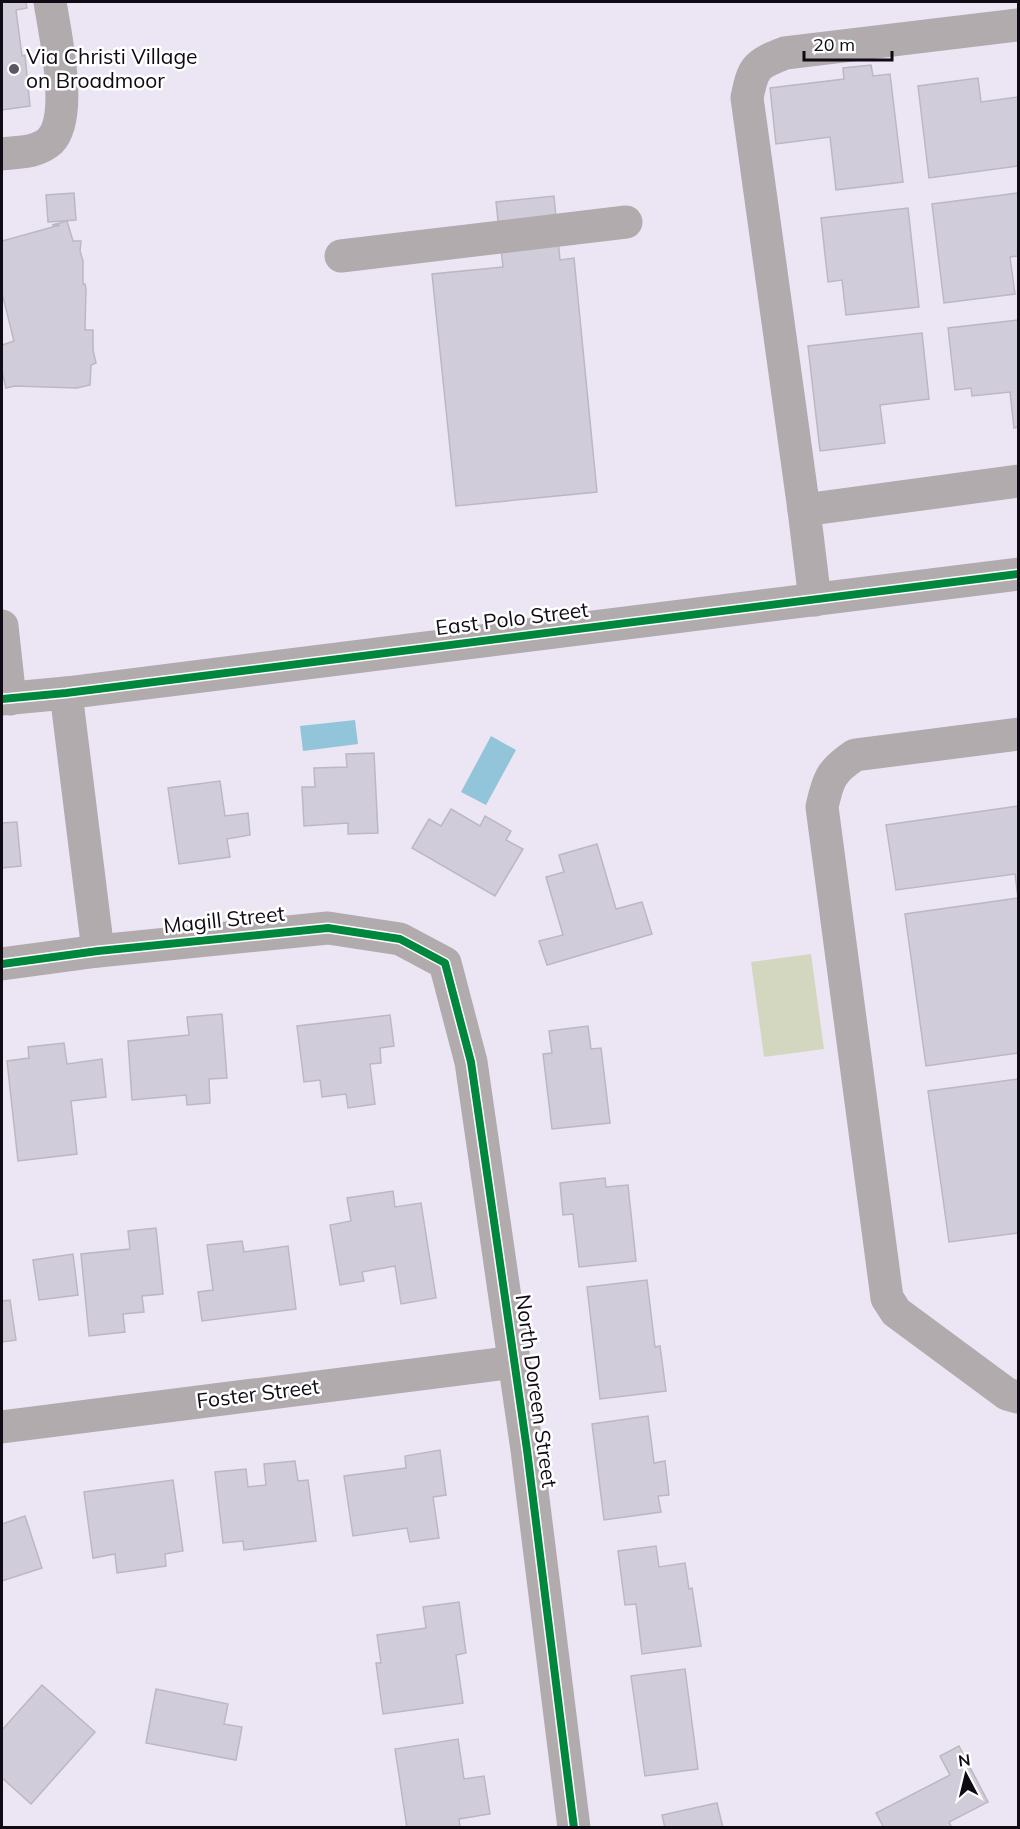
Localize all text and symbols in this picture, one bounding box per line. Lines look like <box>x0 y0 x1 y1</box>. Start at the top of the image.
scale bar <box>804 24 892 62</box>
text: 20 m <box>813 33 855 56</box>
place label: Via Christi Village on Broadmoor <box>26 43 198 93</box>
marker: Via Christi Village on Broadmoor <box>7 62 21 76</box>
street label: East Polo Street <box>434 596 590 640</box>
street label: Magill Street <box>162 900 286 938</box>
street label: North Doreen Street <box>511 1293 563 1489</box>
street label: Foster Street <box>195 1373 321 1413</box>
north arrow <box>936 1745 996 1805</box>
text: N <box>957 1749 971 1771</box>

